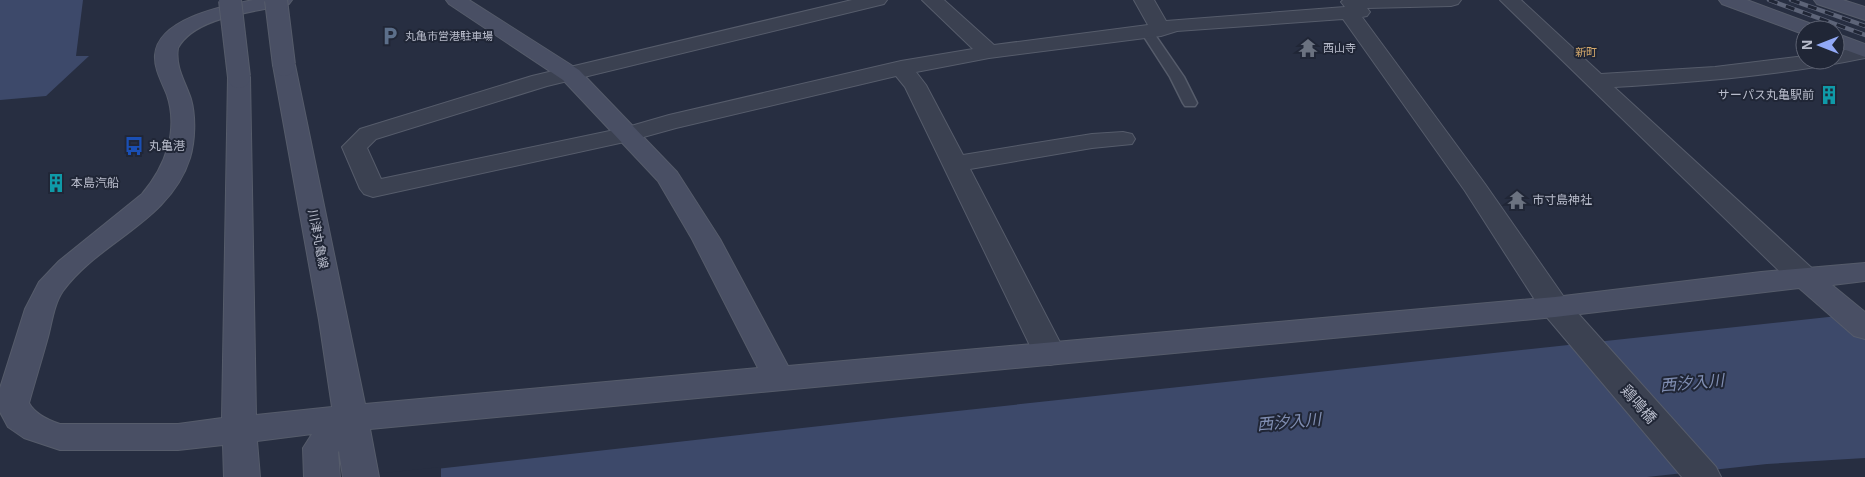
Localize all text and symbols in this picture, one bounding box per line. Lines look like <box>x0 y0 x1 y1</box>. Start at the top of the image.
north arrow <box>1795 20 1845 70</box>
parking icon: 丸亀市営港駐車場 <box>379 25 401 47</box>
place label: 丸亀市営港駐車場 <box>405 30 493 42</box>
temple icon: 西山寺 <box>1297 37 1319 59</box>
text: N <box>1799 40 1815 50</box>
place label: 西山寺 <box>1323 42 1356 54</box>
district label: 新町 <box>1575 46 1597 58</box>
building icon: サーパス丸亀駅前 <box>1818 84 1840 106</box>
place label: サーパス丸亀駅前 <box>1718 88 1814 102</box>
bus stop icon: 丸亀港 <box>123 135 145 157</box>
place label: 丸亀港 <box>149 139 185 153</box>
building icon: 本島汽船 <box>45 172 67 194</box>
place label: 本島汽船 <box>71 176 119 190</box>
temple icon: 市寸島神社 <box>1506 189 1528 211</box>
place label: 市寸島神社 <box>1532 193 1592 207</box>
street label: 川津丸亀線 <box>305 208 331 270</box>
water label: 西汐入川 <box>1659 372 1727 394</box>
street label: 鶏鳴橋 <box>1618 381 1660 427</box>
water label: 西汐入川 <box>1256 411 1324 433</box>

